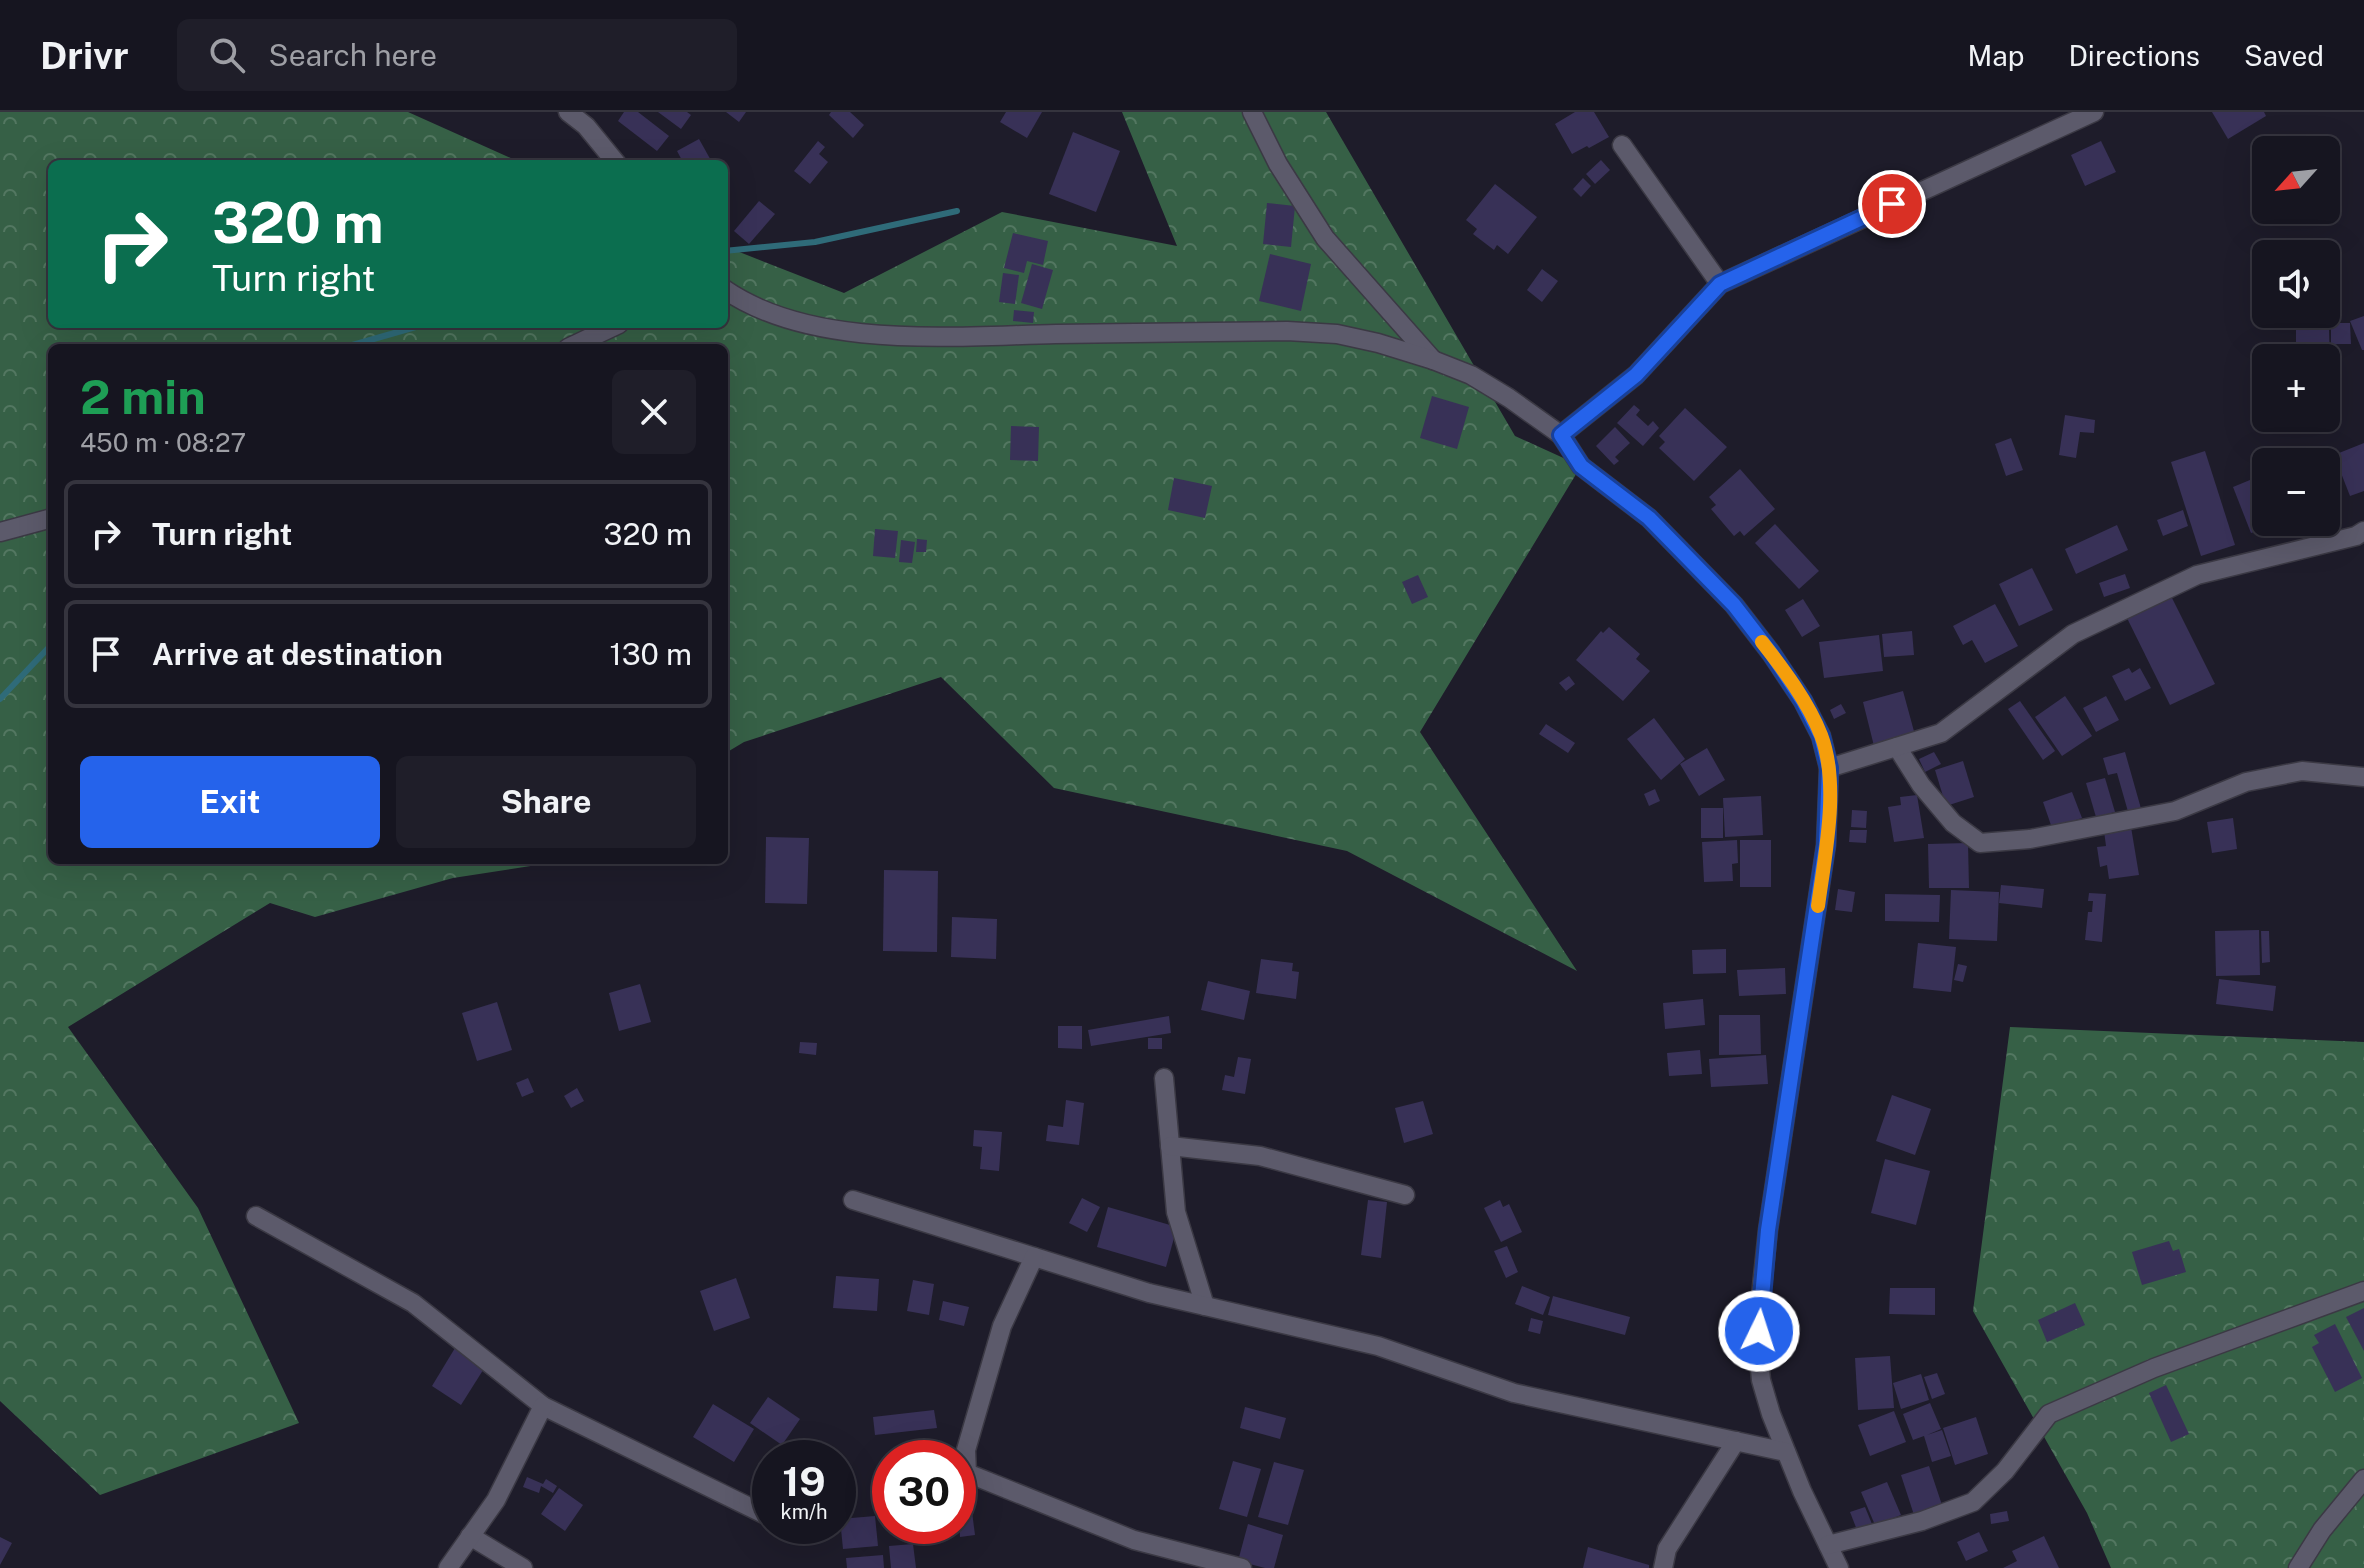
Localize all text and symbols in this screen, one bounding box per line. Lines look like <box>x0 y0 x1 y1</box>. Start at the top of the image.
search box <box>177 19 737 91</box>
text: Drivr <box>40 33 129 78</box>
icon: search <box>205 33 249 77</box>
text: Search here <box>269 37 437 73</box>
text: Map <box>1968 39 2024 72</box>
text: Directions <box>2068 39 2200 72</box>
text: Saved <box>2244 39 2324 72</box>
north arrow <box>2252 136 2340 224</box>
map controls <box>2252 136 2340 536</box>
pin <box>1858 170 1926 238</box>
icon: arrive <box>1870 182 1914 226</box>
text: 320 m <box>212 190 384 256</box>
icon: right <box>80 192 184 296</box>
button: sound <box>2252 240 2340 328</box>
text: Turn right <box>212 257 375 299</box>
button: + <box>2252 344 2340 432</box>
text: 2 min <box>80 368 206 425</box>
button: close <box>612 370 696 454</box>
text: 450 m · 08:27 <box>80 427 246 458</box>
button: − <box>2252 448 2340 536</box>
icon: right <box>84 512 128 556</box>
text: Turn right <box>152 516 292 552</box>
text: 320 m <box>604 516 692 552</box>
icon: arrive <box>84 632 128 676</box>
text: Arrive at destination <box>152 636 443 672</box>
text: 130 m <box>609 636 692 672</box>
button: Exit <box>80 756 380 848</box>
button: Share <box>396 756 696 848</box>
position arrow <box>1717 1289 1801 1373</box>
speed limit sign: 30 <box>872 1440 976 1544</box>
text: 19 <box>782 1458 826 1505</box>
text: km/h <box>780 1500 828 1524</box>

